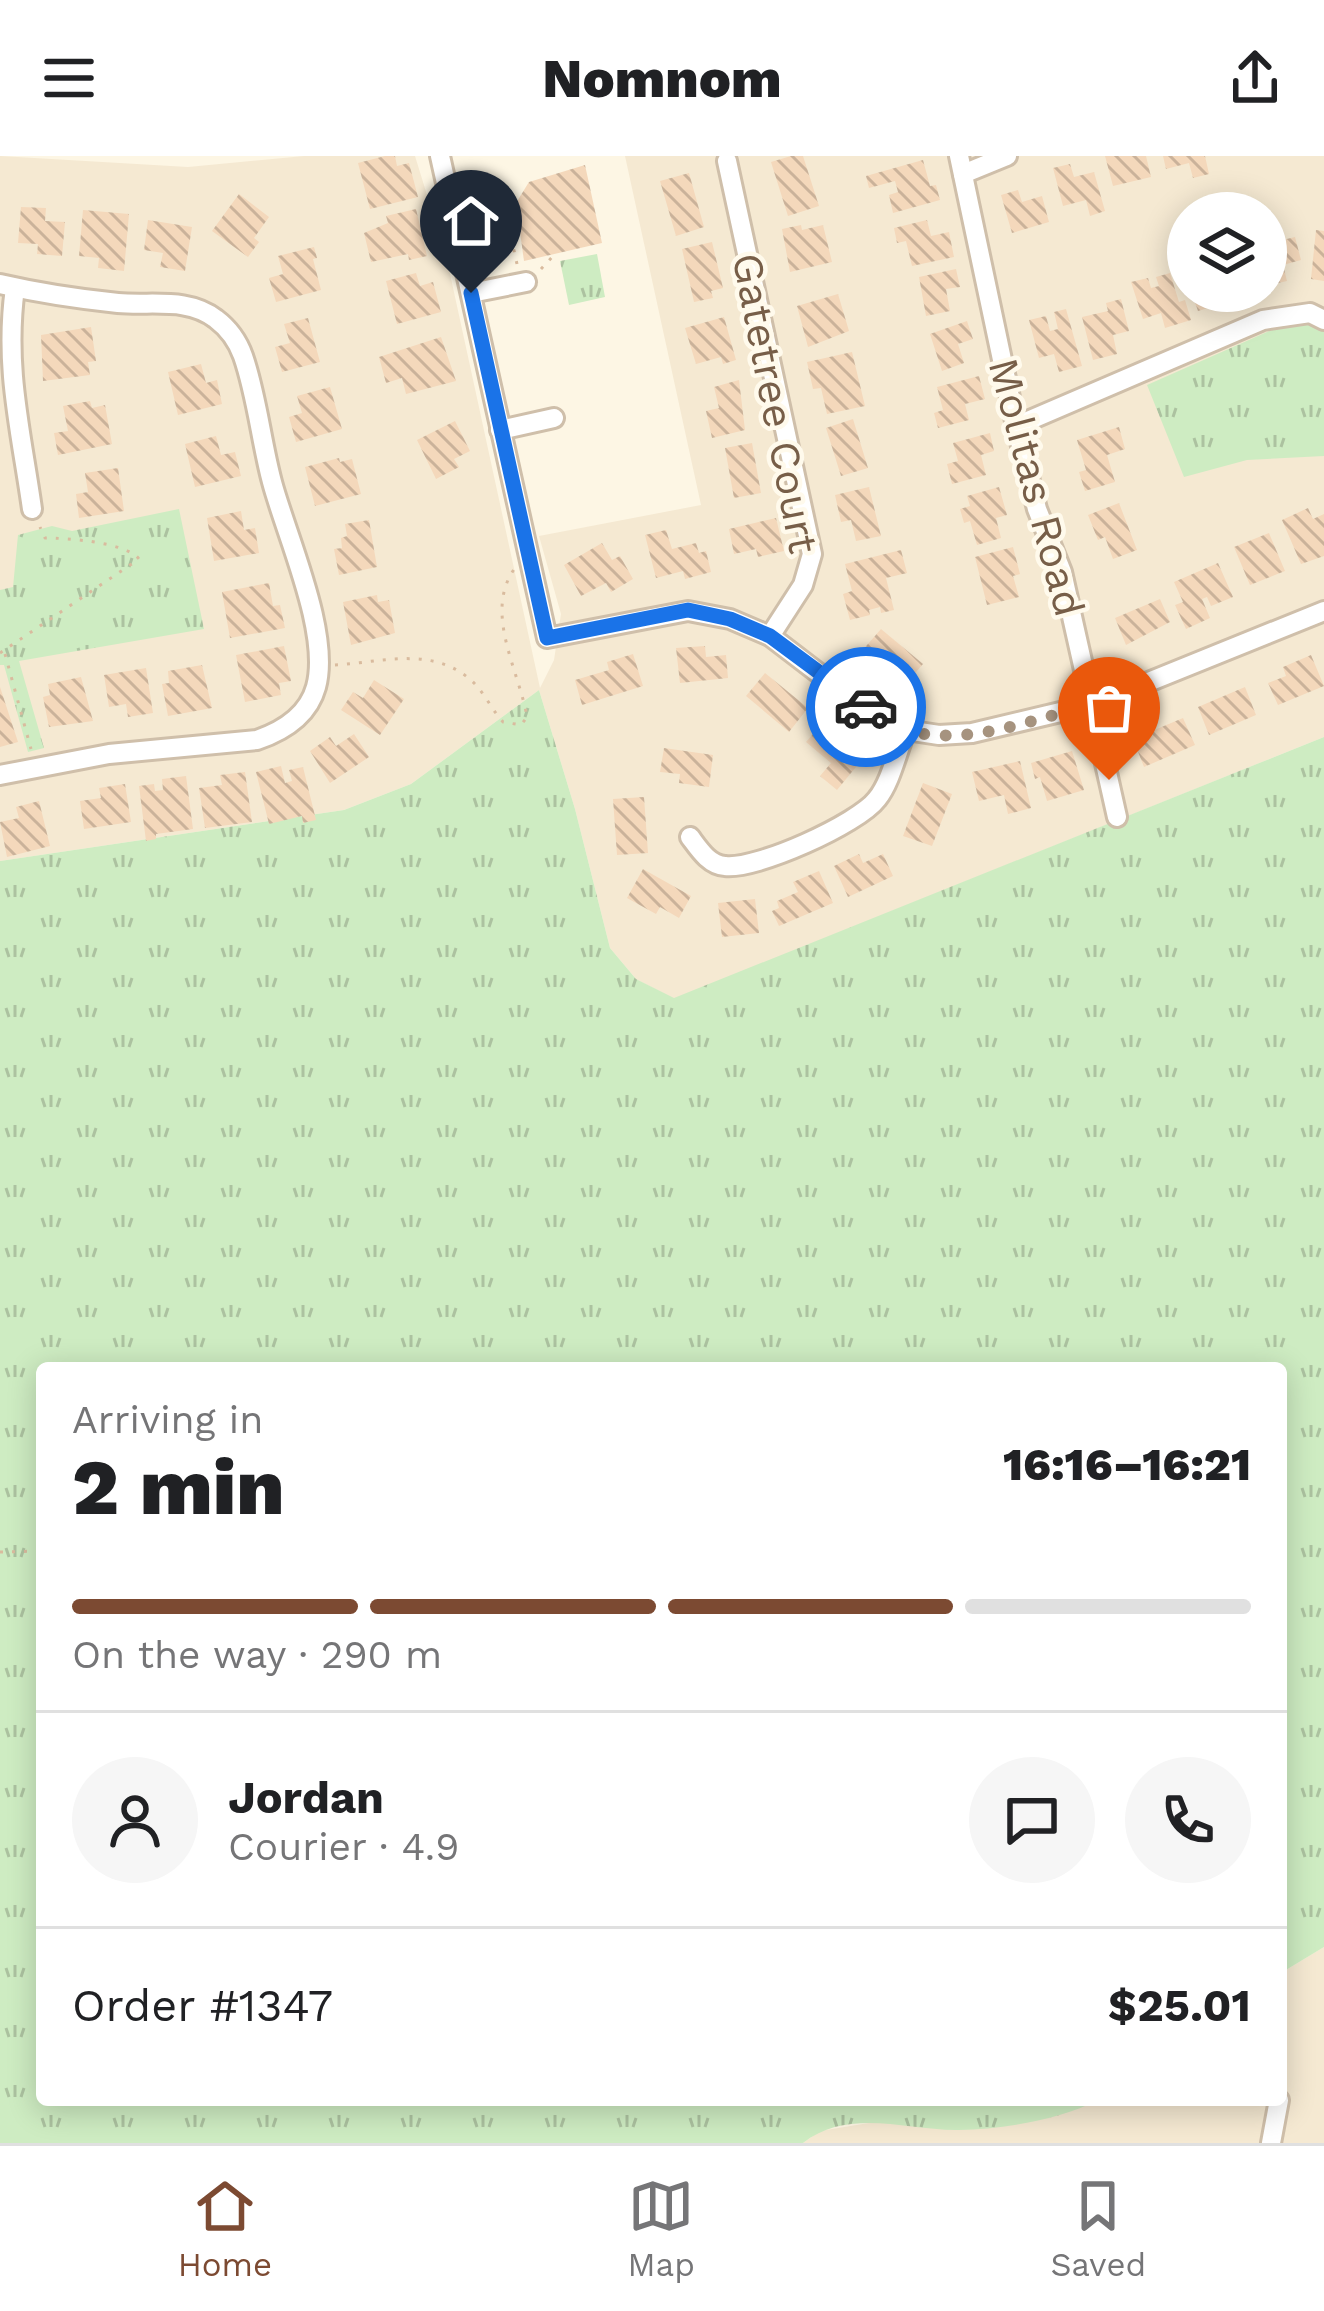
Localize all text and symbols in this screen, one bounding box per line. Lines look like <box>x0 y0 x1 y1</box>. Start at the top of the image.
icon: menu <box>36 45 102 111</box>
icon: share <box>1222 45 1288 111</box>
text: Nomnom <box>542 47 782 110</box>
pin <box>420 170 522 293</box>
icon: home <box>438 188 504 254</box>
map controls <box>1167 192 1287 312</box>
button: layers <box>1167 192 1287 312</box>
street label: Gatetree Court <box>722 249 829 557</box>
street label: Molitas Road <box>979 353 1094 622</box>
courier <box>806 647 926 767</box>
pin <box>1058 657 1160 780</box>
icon: car <box>833 674 899 740</box>
icon: bag <box>1076 675 1142 741</box>
text: Arriving in <box>72 1397 263 1442</box>
text: 16:16–16:21 <box>1003 1438 1251 1491</box>
text: 2 min <box>72 1441 285 1533</box>
text: On the way · 290 m <box>72 1632 442 1677</box>
button: person <box>72 1757 198 1883</box>
button: chat <box>969 1757 1095 1883</box>
button: phone <box>1125 1757 1251 1883</box>
text: Jordan <box>228 1771 384 1824</box>
text: Courier · 4.9 <box>228 1824 459 1869</box>
text: Order #1347 <box>72 1979 333 2032</box>
text: $25.01 <box>1108 1979 1251 2032</box>
tab: Home <box>178 2173 272 2284</box>
tab: Map <box>628 2173 695 2284</box>
tab: Saved <box>1050 2173 1146 2284</box>

